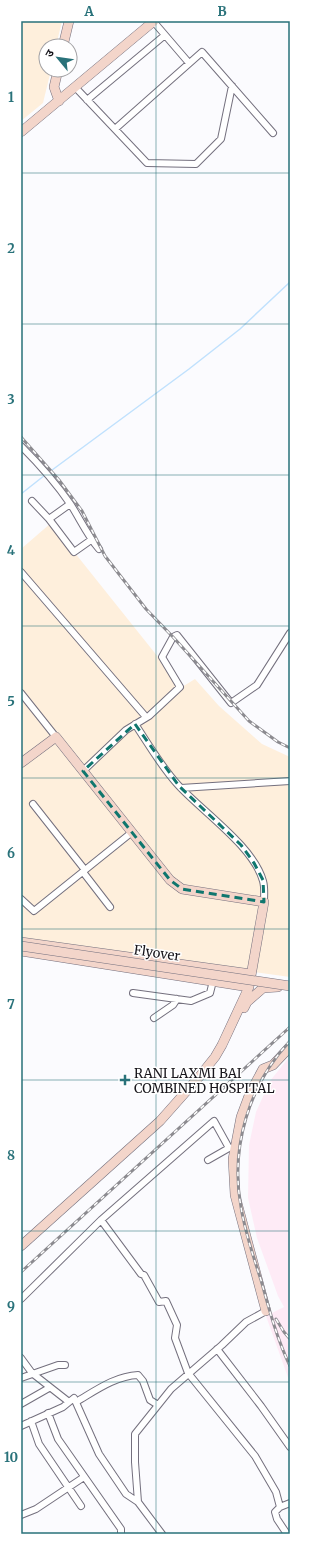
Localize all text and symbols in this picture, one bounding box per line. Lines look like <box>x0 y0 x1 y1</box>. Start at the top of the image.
text: A <box>83 3 94 20</box>
text: B <box>217 3 227 20</box>
north arrow <box>38 38 78 78</box>
text: उ <box>42 46 57 59</box>
text: 1 <box>8 89 14 106</box>
text: 2 <box>7 240 15 257</box>
text: 3 <box>7 391 15 408</box>
text: 4 <box>7 542 16 559</box>
text: 5 <box>7 693 15 710</box>
text: 6 <box>7 845 15 862</box>
street label: Flyover <box>133 941 181 965</box>
text: 7 <box>7 996 15 1013</box>
place label: RANI LAXMI BAI COMBINED HOSPITAL <box>134 1065 275 1097</box>
marker: RANI LAXMI BAI COMBINED HOSPITAL <box>119 1074 131 1086</box>
text: 8 <box>7 1147 15 1164</box>
text: 9 <box>7 1298 15 1315</box>
text: 10 <box>4 1449 18 1466</box>

